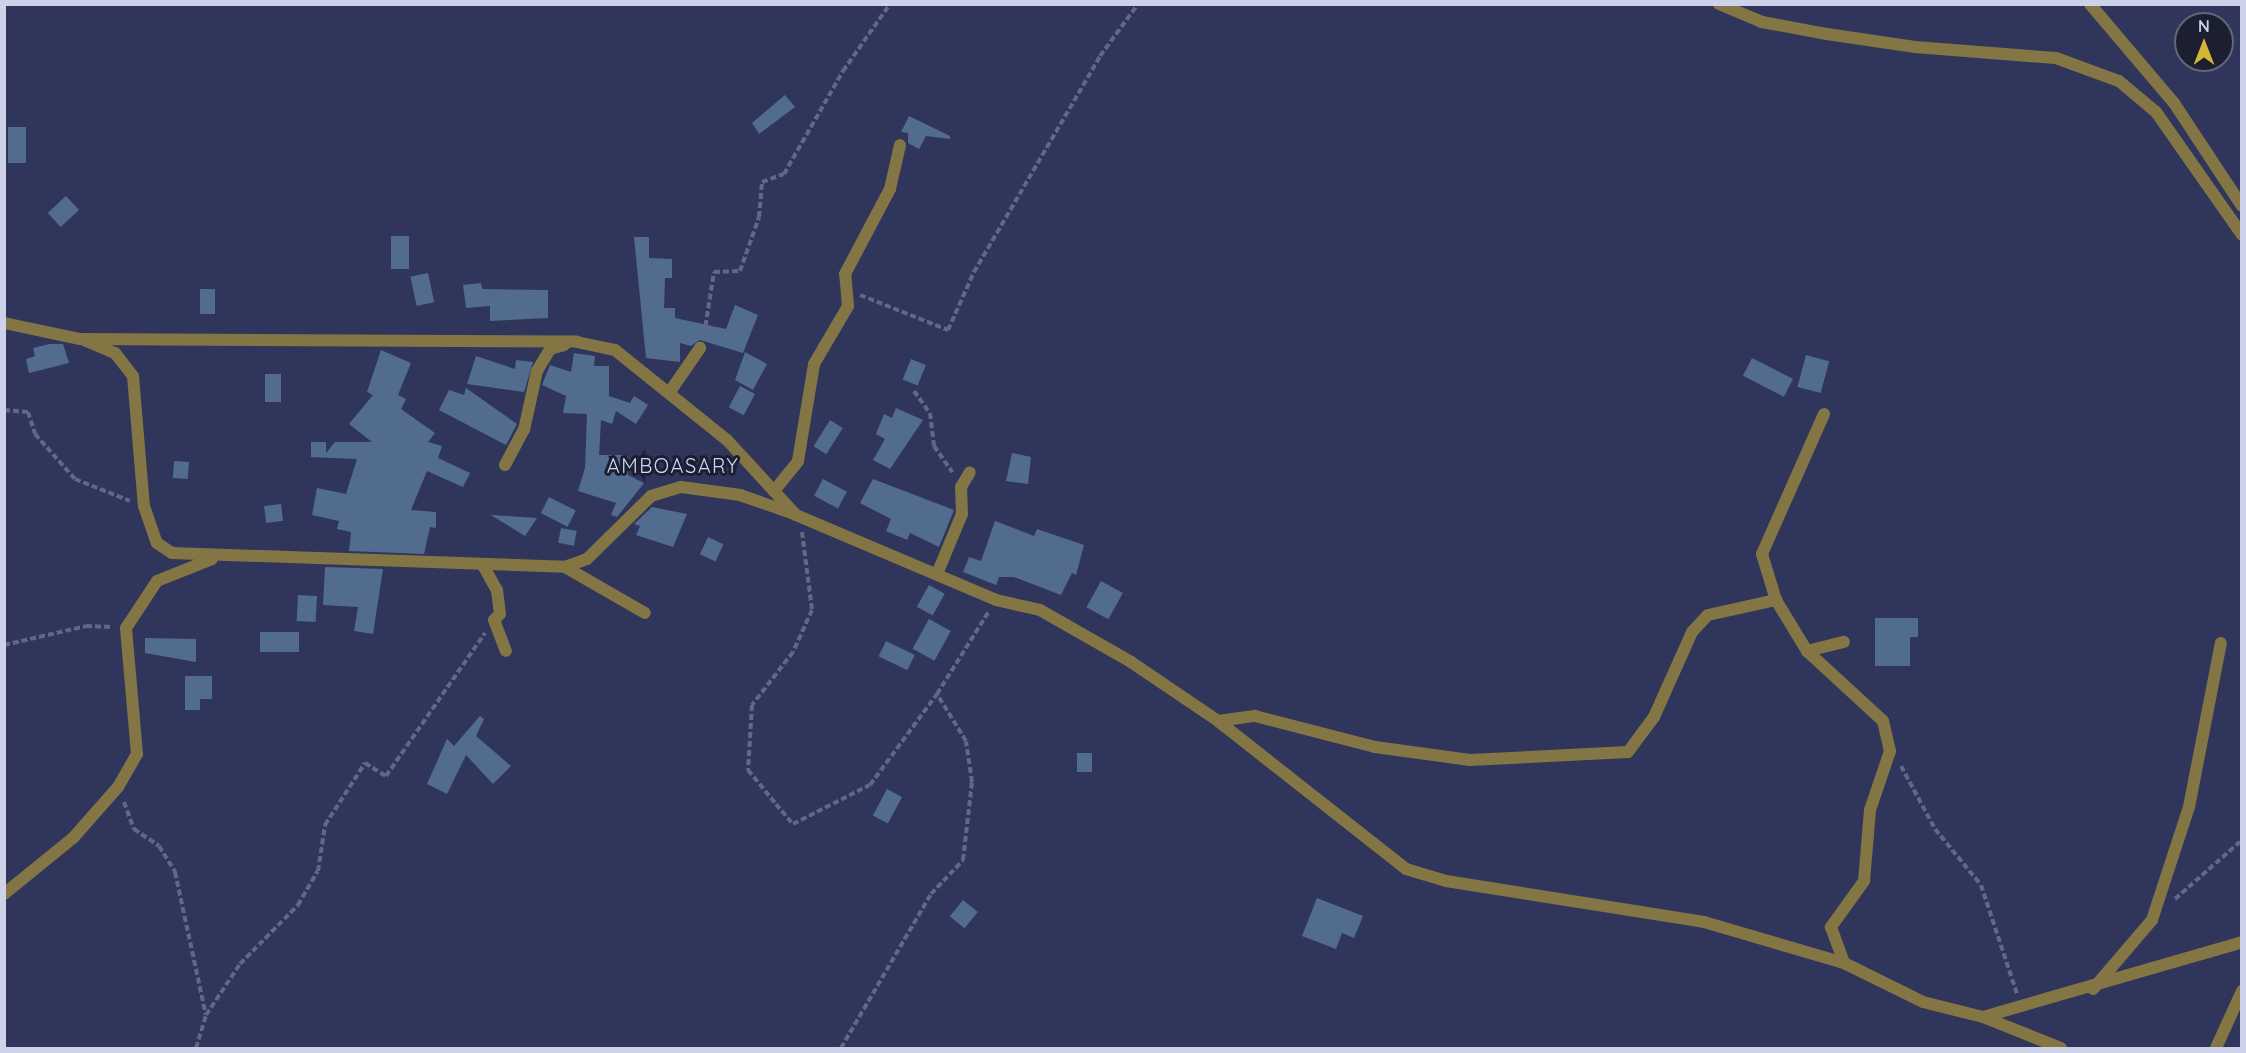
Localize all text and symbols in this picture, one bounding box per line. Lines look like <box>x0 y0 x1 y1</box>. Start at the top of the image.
north arrow <box>2174 12 2234 72</box>
text: N <box>2198 16 2210 36</box>
district label: AMBOASARY <box>607 453 739 477</box>

